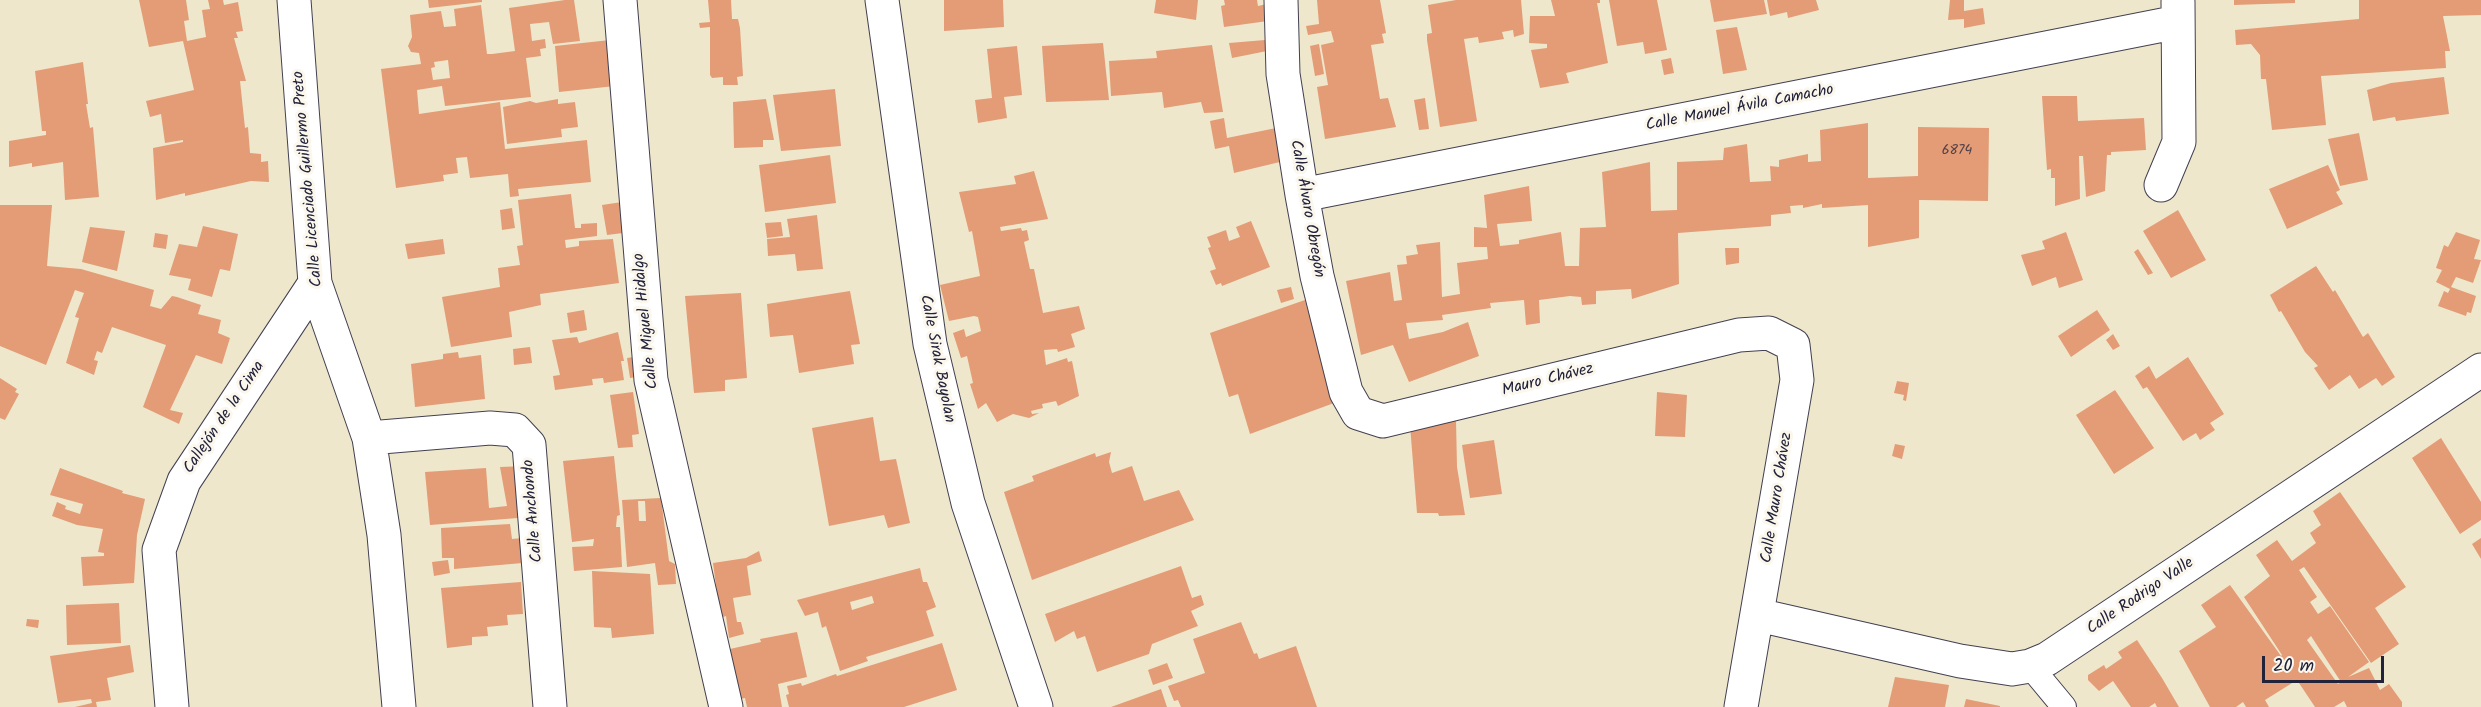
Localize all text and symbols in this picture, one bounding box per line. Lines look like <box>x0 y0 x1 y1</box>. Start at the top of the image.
street label: Calle Licenciado Guillermo Preto <box>290 70 328 288</box>
street label: Calle Manuel Ávila Camacho <box>1645 81 1835 137</box>
street label: Calle Álvaro Obregón <box>1284 139 1328 279</box>
house number: 6874 <box>1942 144 1972 160</box>
street label: Calle Miguel Hidalgo <box>630 252 664 390</box>
street label: Calle Sirak Bayolan <box>914 293 958 425</box>
street label: Callejón de la Cima <box>180 358 270 478</box>
street label: Mauro Chávez <box>1500 360 1596 402</box>
street label: Calle Mauro Chávez <box>1758 431 1798 565</box>
street label: Calle Anchondo <box>520 459 548 563</box>
street label: Calle Rodrigo Valle <box>2084 554 2198 640</box>
scale bar <box>2265 644 2386 682</box>
text: 20 m <box>2273 652 2314 681</box>

